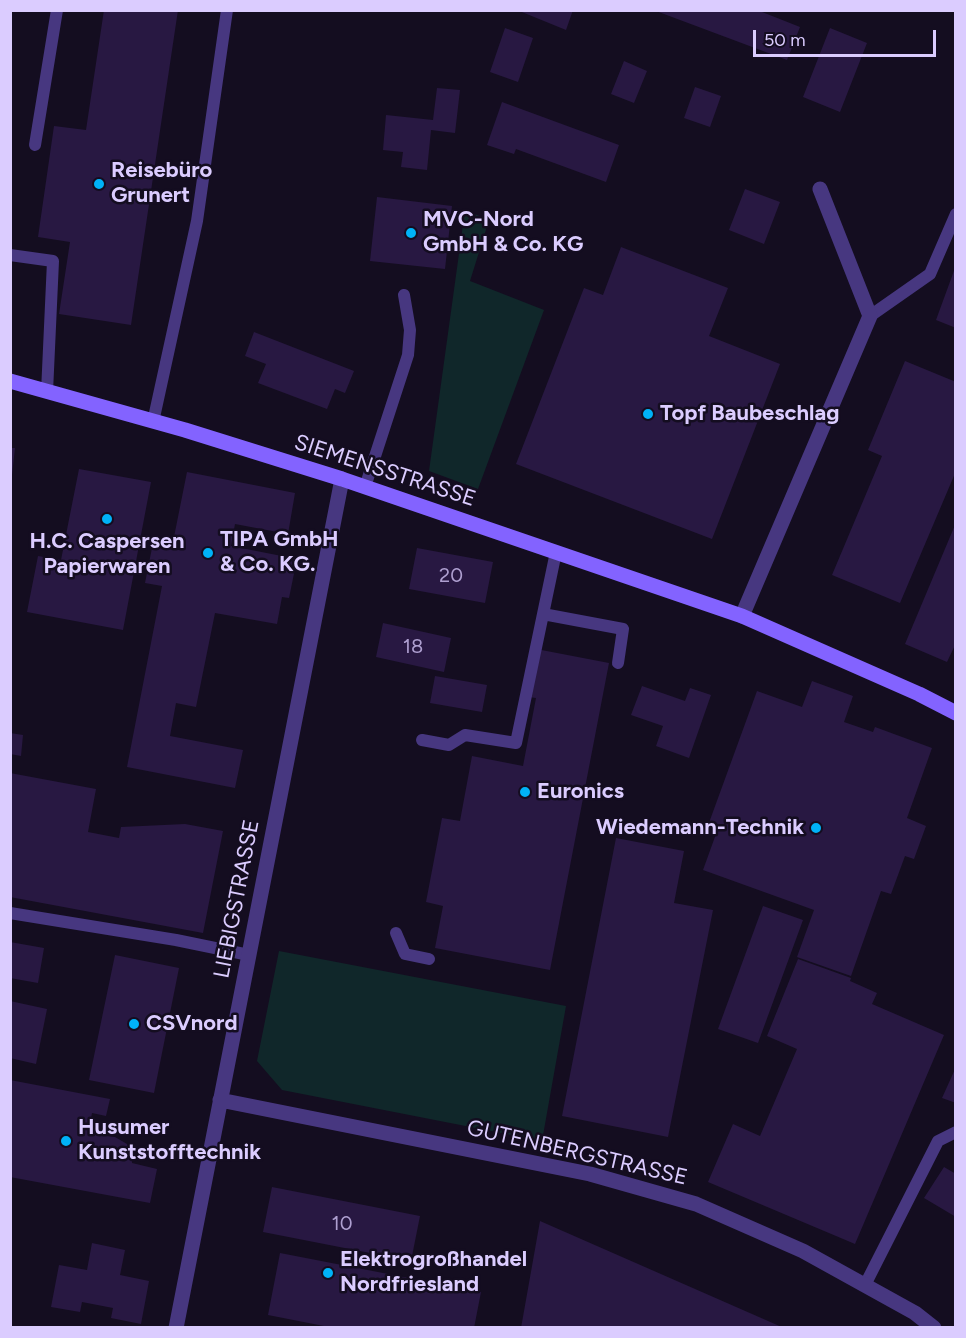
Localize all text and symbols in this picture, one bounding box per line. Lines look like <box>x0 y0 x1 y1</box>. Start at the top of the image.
scale bar <box>756 18 939 56</box>
text: 50 m <box>764 29 806 51</box>
place label: Reisebüro Grunert <box>111 158 212 210</box>
marker: Reisebüro Grunert <box>92 177 106 191</box>
place label: MVC-Nord GmbH & Co. KG <box>423 207 583 258</box>
marker: MVC-Nord GmbH & Co. KG <box>404 226 418 240</box>
place label: Topf Baubeschlag <box>660 401 839 427</box>
marker: Topf Baubeschlag <box>641 407 655 421</box>
street label: SIEMENSSTRASSE <box>291 429 479 513</box>
marker: H.C. Caspersen Papierwaren <box>100 512 114 526</box>
place label: TIPA GmbH & Co. KG. <box>220 527 339 578</box>
place label: H.C. Caspersen Papierwaren <box>29 529 185 580</box>
marker: TIPA GmbH & Co. KG. <box>201 546 215 560</box>
house number: 20 <box>439 564 463 588</box>
house number: 18 <box>403 635 423 659</box>
place label: Euronics <box>537 779 624 805</box>
marker: Euronics <box>518 785 532 799</box>
place label: Wiedemann-Technik <box>596 815 804 841</box>
street label: LIEBIGSTRASSE <box>209 817 265 981</box>
marker: Wiedemann-Technik <box>809 821 823 835</box>
place label: CSVnord <box>146 1011 237 1037</box>
marker: CSVnord <box>127 1017 141 1031</box>
place label: Husumer Kunststofftechnik <box>78 1115 261 1166</box>
street label: GUTENBERGSTRASSE <box>464 1115 690 1191</box>
marker: Husumer Kunststofftechnik <box>59 1134 73 1148</box>
house number: 10 <box>331 1212 353 1236</box>
place label: Elektrogroßhandel Nordfriesland <box>340 1247 527 1298</box>
marker: Elektrogroßhandel Nordfriesland <box>321 1266 335 1280</box>

